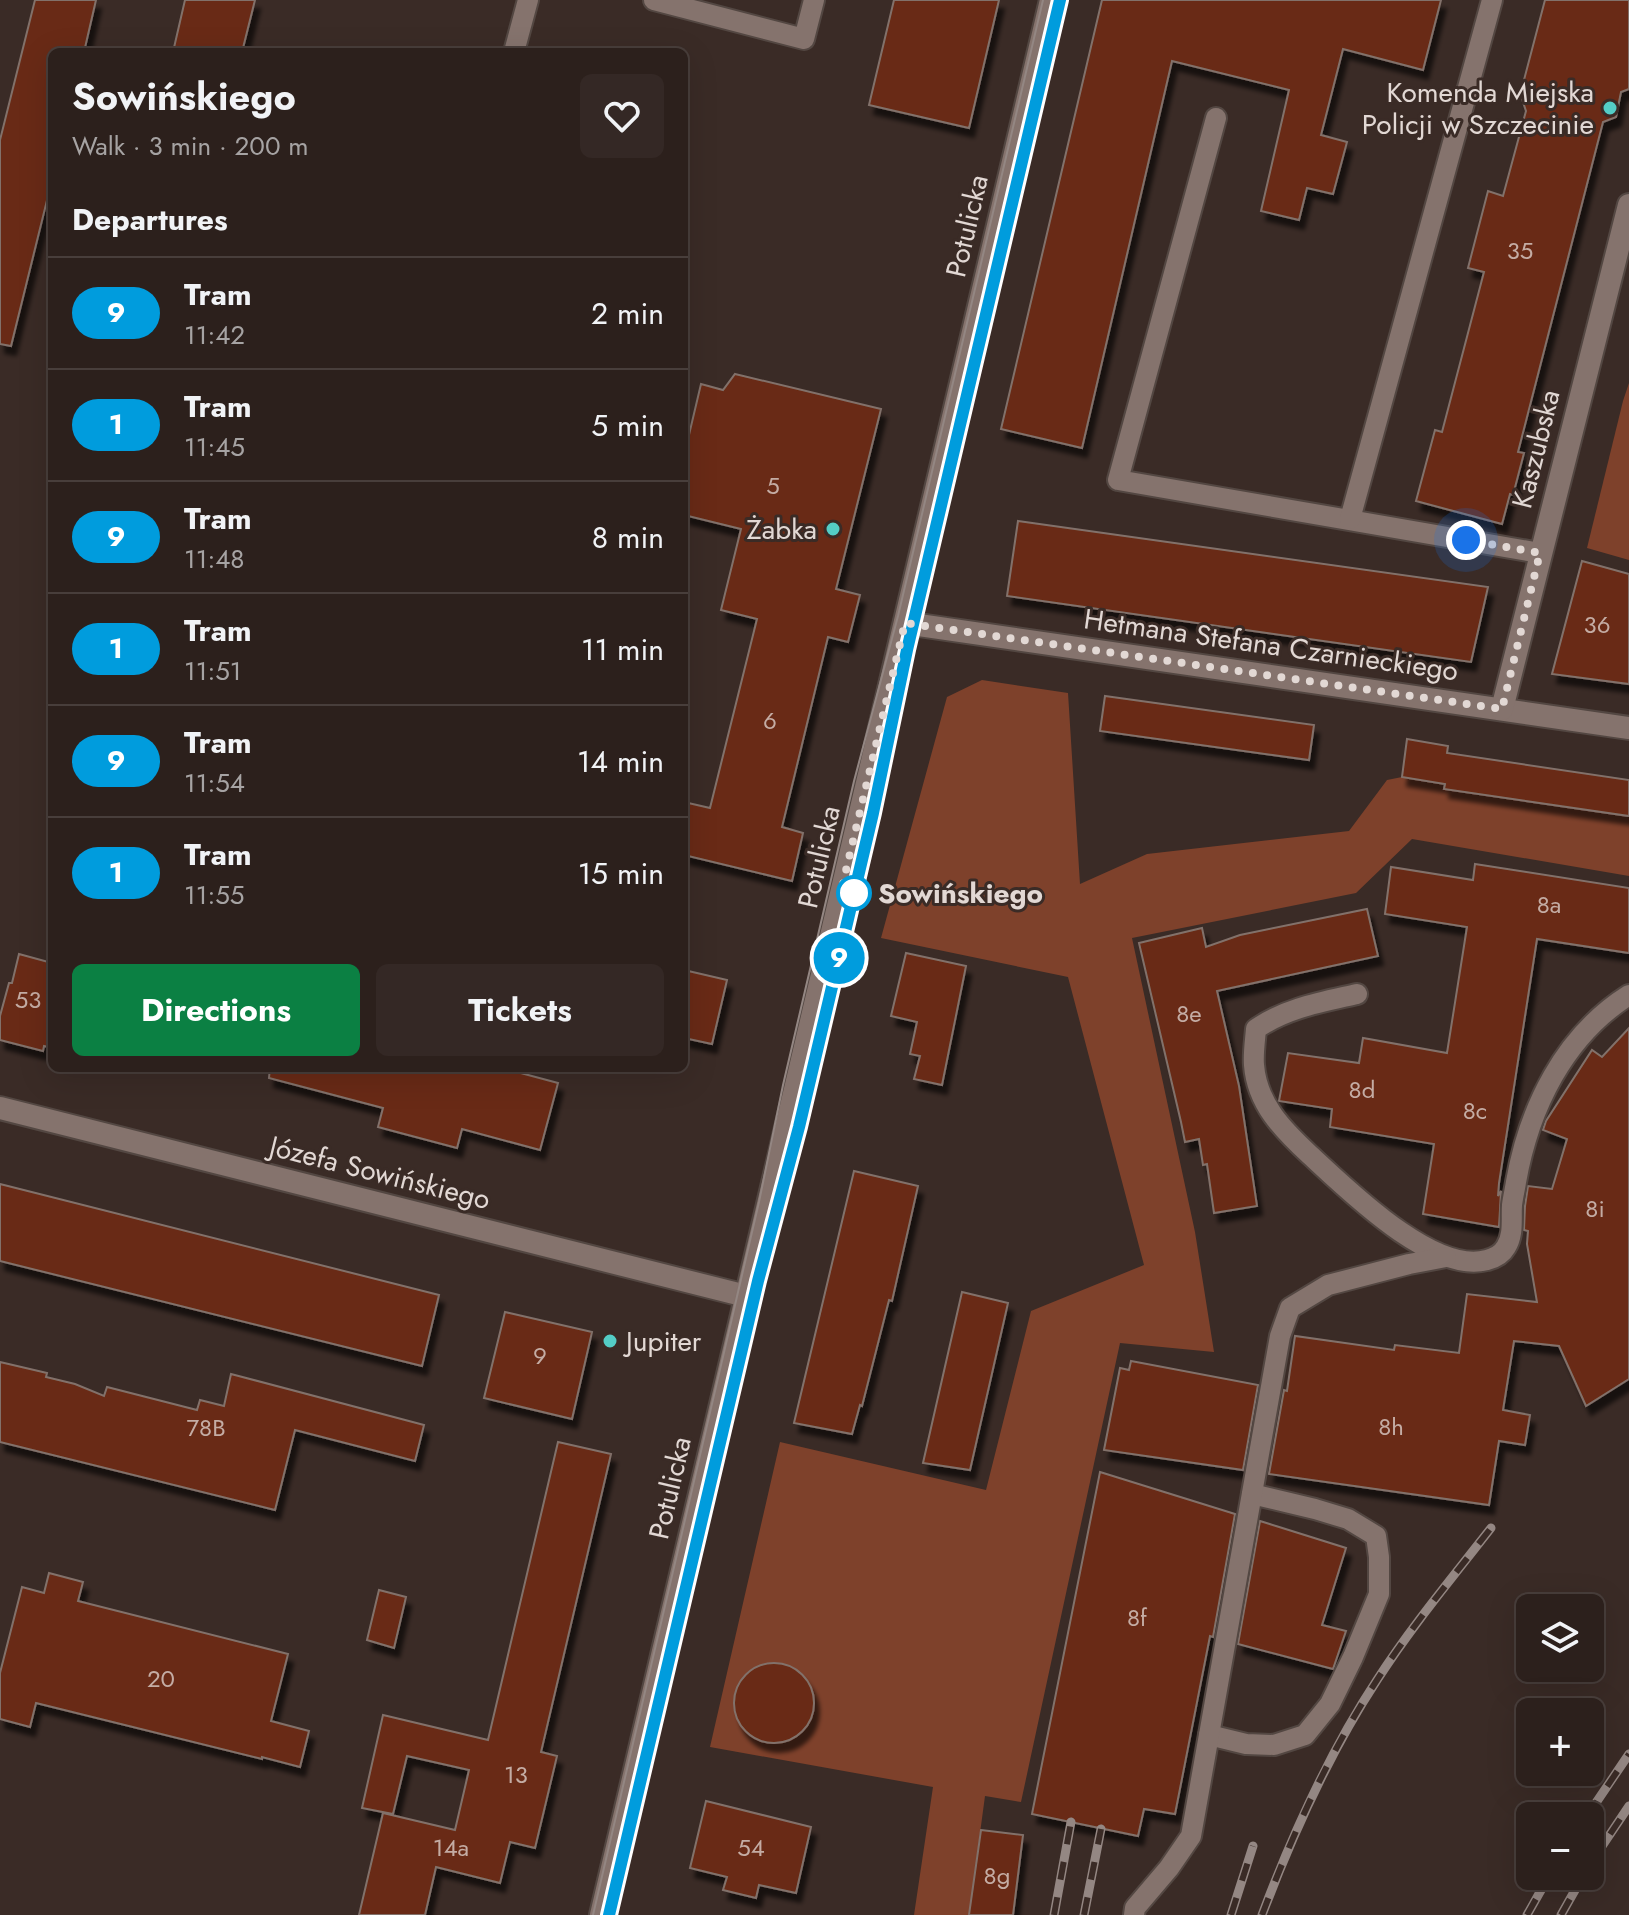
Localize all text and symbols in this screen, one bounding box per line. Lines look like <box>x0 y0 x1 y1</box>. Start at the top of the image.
text: Sowińskiego <box>72 69 296 124</box>
place label: Komenda Miejska Policji w Szczecinie <box>1362 72 1594 145</box>
button: heart <box>580 74 664 158</box>
marker: Komenda Miejska Policji w Szczecinie <box>1601 99 1619 117</box>
text: Walk · 3 min · 200 m <box>72 127 309 165</box>
street label: Potulicka <box>935 171 999 281</box>
text: Departures <box>72 198 228 241</box>
house number: 35 <box>1507 233 1533 268</box>
text: Tram <box>184 273 252 316</box>
text: 9 <box>107 292 125 333</box>
text: 2 min <box>591 292 664 335</box>
text: 11:42 <box>184 316 245 354</box>
text: Tram <box>184 385 252 428</box>
street label: Kaszubska <box>1501 385 1571 513</box>
text: 1 <box>109 404 123 445</box>
text: 5 min <box>591 404 664 447</box>
text: 11:45 <box>184 428 245 466</box>
house number: 5 <box>766 468 780 503</box>
text: Tram <box>184 497 252 540</box>
place label: Żabka <box>747 509 817 550</box>
text: 9 <box>107 516 125 557</box>
text: 8 min <box>592 516 664 559</box>
marker: Żabka <box>824 520 842 538</box>
your location <box>1446 520 1486 560</box>
text: 11:48 <box>184 540 245 578</box>
street label: Hetmana Stefana Czarnieckiego <box>1081 598 1461 692</box>
house number: 36 <box>1584 607 1610 642</box>
text: Tram <box>184 609 252 652</box>
text: 1 <box>109 628 123 669</box>
text: 11 min <box>581 628 664 671</box>
text: 11:51 <box>184 652 242 690</box>
house number: 6 <box>763 703 777 738</box>
text: Tram <box>184 721 252 764</box>
text: 9 <box>107 740 125 781</box>
text: 14 min <box>577 740 664 783</box>
text: 11:54 <box>184 764 245 802</box>
street label: Potulicka <box>787 802 851 912</box>
text: Tram <box>184 833 252 876</box>
text: 1 <box>109 852 123 893</box>
text: 15 min <box>578 852 664 895</box>
place label: Sowińskiego <box>878 873 1043 914</box>
text: 11:55 <box>184 876 245 914</box>
marker: Sowińskiego <box>837 876 871 910</box>
house number: 8a <box>1537 887 1561 922</box>
line badge: 9 <box>813 932 865 984</box>
text: 9 <box>830 937 848 978</box>
button: Directions <box>72 964 360 1056</box>
button: Tickets <box>376 964 664 1056</box>
house number: 53 <box>15 982 41 1017</box>
house number: 8e <box>1176 996 1202 1031</box>
house number: 8d <box>1349 1072 1375 1107</box>
house number: 8c <box>1463 1093 1487 1128</box>
street label: Józefa Sowińskiego <box>261 1125 495 1220</box>
house number: 8i <box>1585 1191 1605 1226</box>
place label: Jupiter <box>622 1321 702 1362</box>
marker: Jupiter <box>601 1332 619 1350</box>
house number: 9 <box>533 1338 547 1373</box>
house number: 8h <box>1378 1409 1404 1444</box>
house number: 78B <box>186 1410 226 1445</box>
street label: Potulicka <box>638 1433 702 1543</box>
map controls <box>1516 1594 1604 1890</box>
button: layers <box>1516 1594 1604 1682</box>
house number: 8f <box>1127 1600 1148 1635</box>
house number: 20 <box>147 1661 175 1696</box>
button: + <box>1516 1698 1604 1786</box>
house number: 13 <box>504 1757 528 1792</box>
button: − <box>1516 1802 1604 1890</box>
house number: 14a <box>433 1830 469 1865</box>
house number: 54 <box>737 1830 765 1865</box>
house number: 8g <box>984 1858 1010 1893</box>

